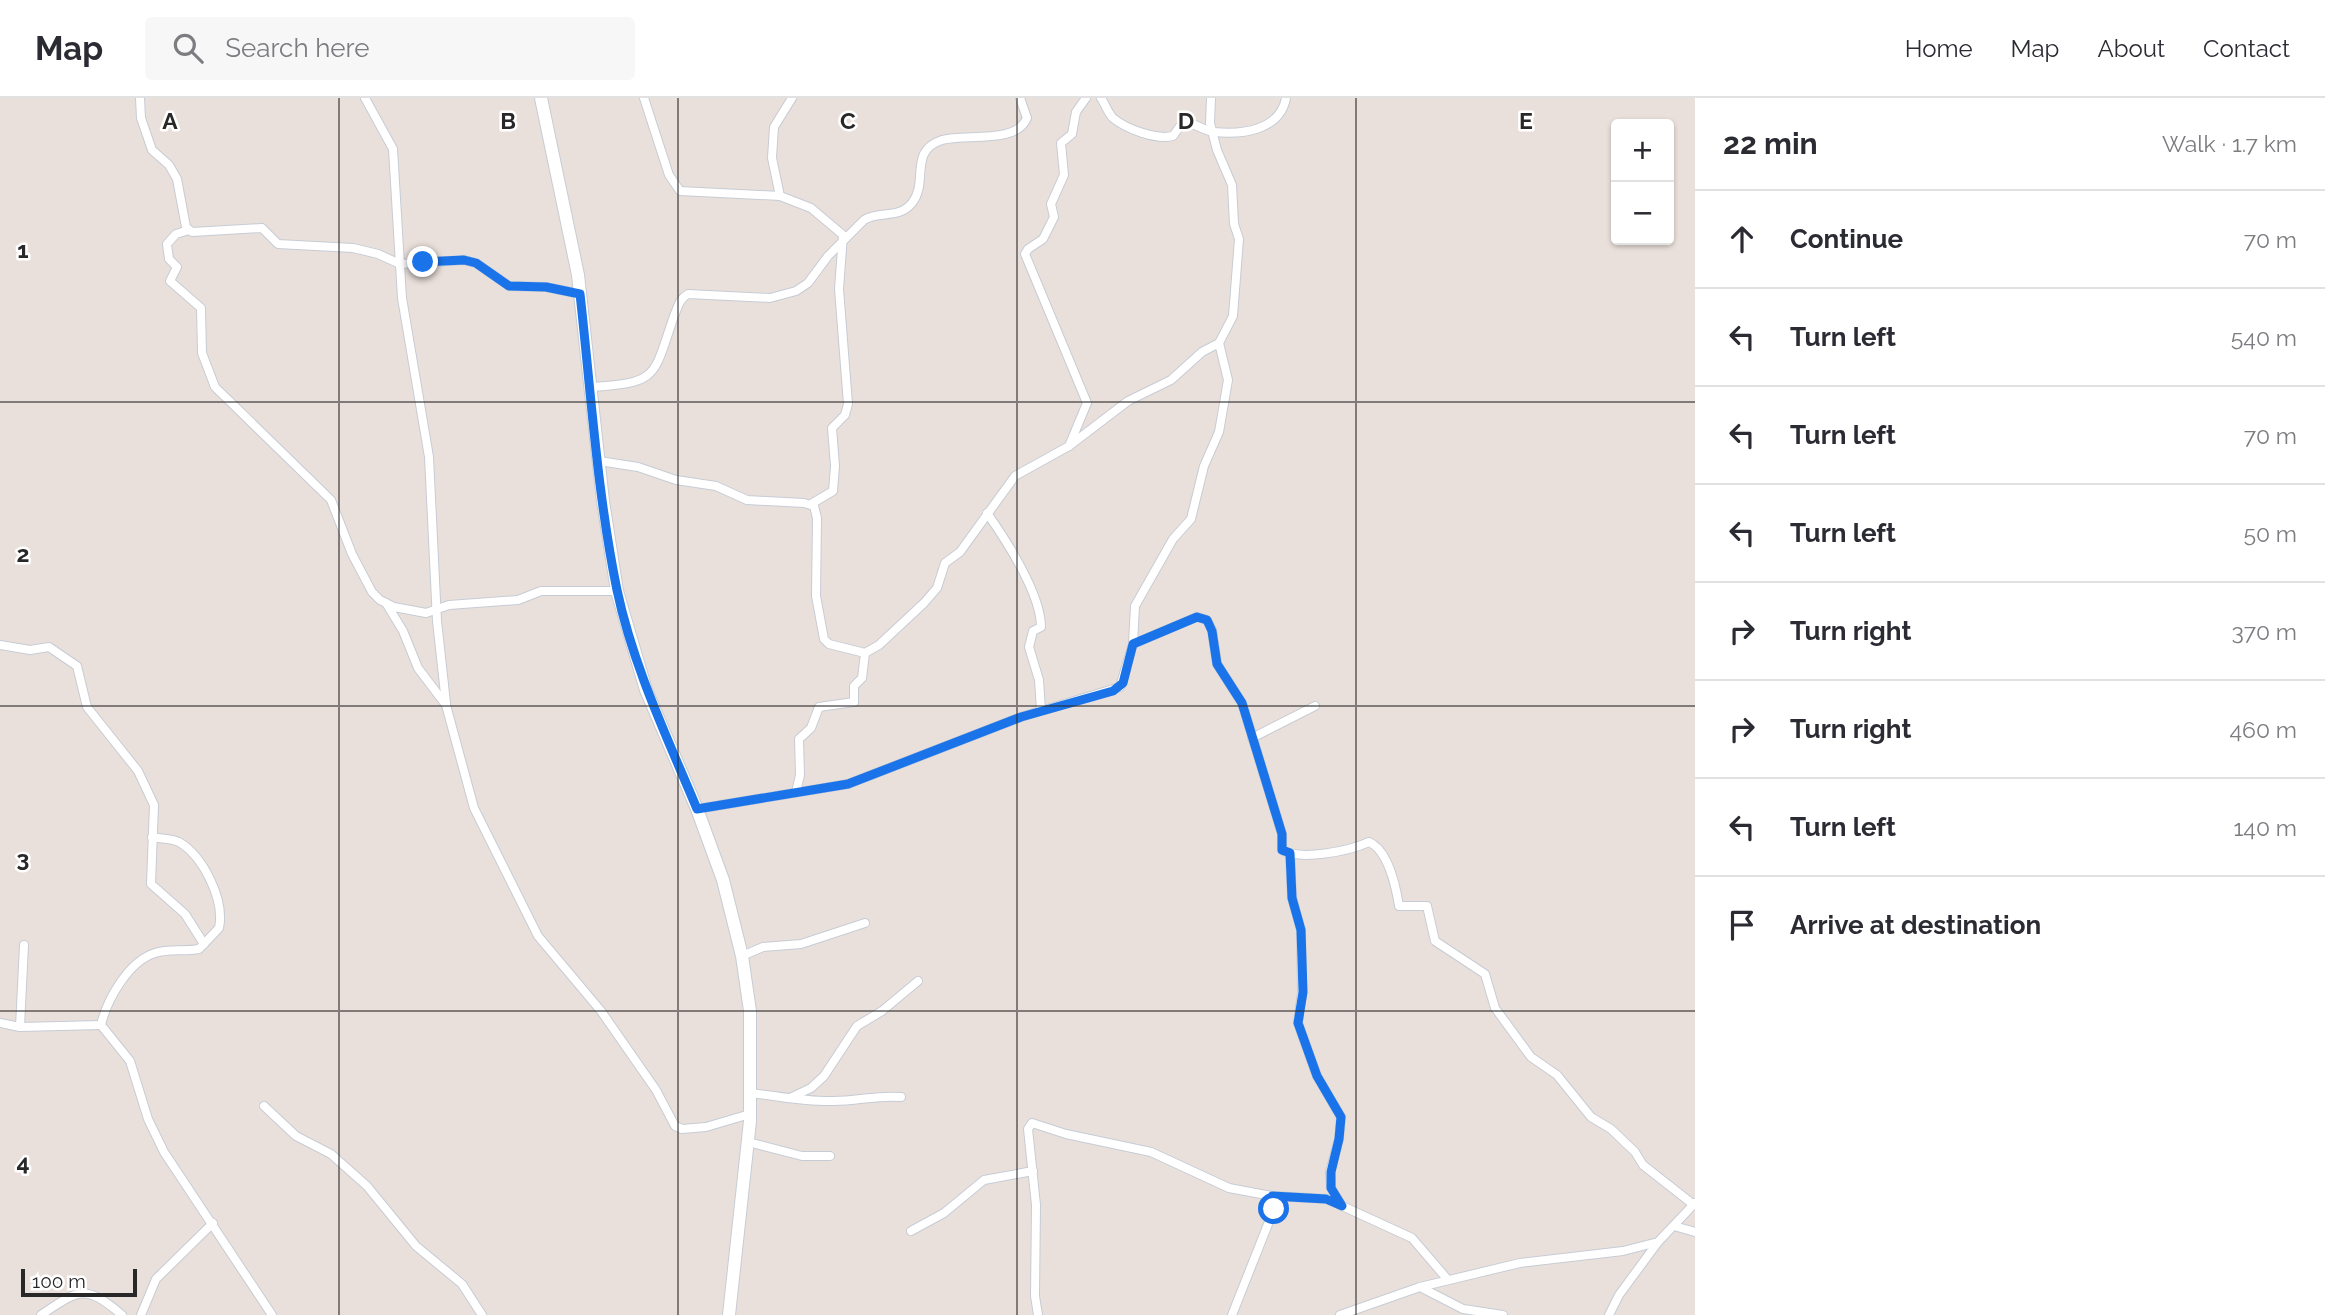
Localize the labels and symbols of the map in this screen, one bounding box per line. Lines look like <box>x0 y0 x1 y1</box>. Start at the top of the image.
text: A <box>162 107 178 134</box>
text: B <box>500 107 516 134</box>
text: C <box>840 107 856 134</box>
text: D <box>1178 107 1194 134</box>
text: E <box>1519 107 1533 134</box>
text: 1 <box>17 236 29 263</box>
route end <box>407 246 438 277</box>
text: 2 <box>17 540 29 567</box>
text: 3 <box>17 845 29 872</box>
text: 4 <box>16 1149 30 1176</box>
route start <box>1258 1193 1289 1224</box>
scale bar <box>21 1266 136 1298</box>

